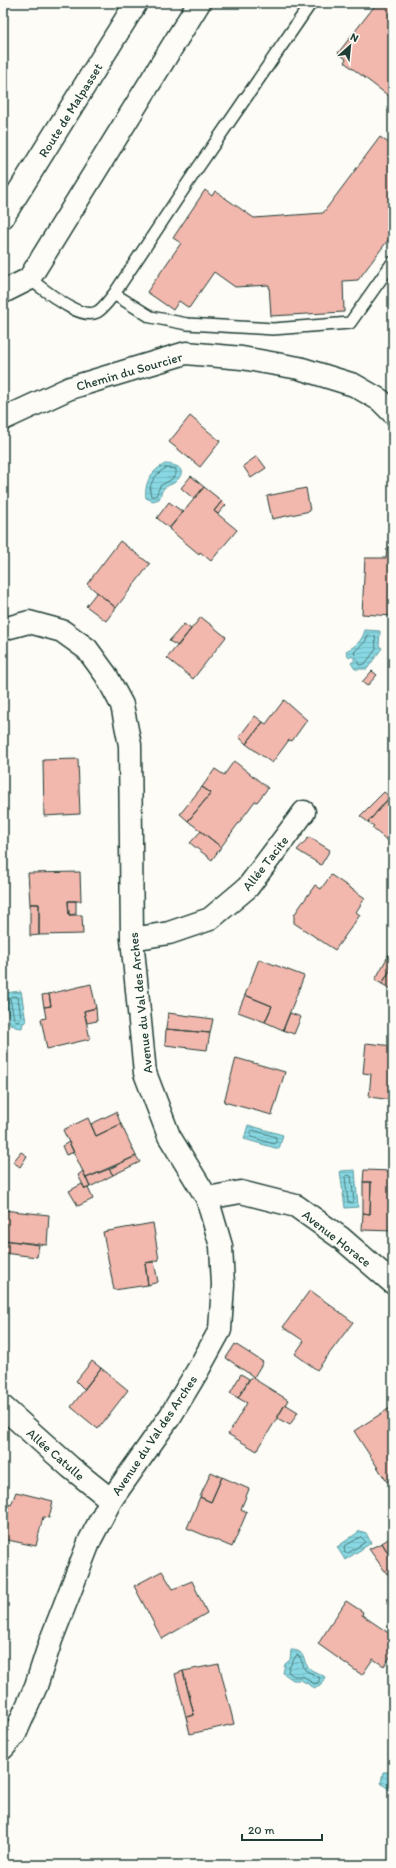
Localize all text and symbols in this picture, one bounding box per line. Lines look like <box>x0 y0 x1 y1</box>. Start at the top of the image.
north arrow <box>330 26 370 66</box>
text: N <box>348 30 361 45</box>
street label: Route de Malpasset <box>35 60 106 160</box>
street label: Chemin du Sourcier <box>74 349 185 394</box>
street label: Allée Tacite <box>239 833 291 894</box>
street label: Avenue du Val des Arches <box>126 931 155 1074</box>
street label: Avenue Horace <box>299 1207 374 1270</box>
street label: Avenue du Val des Arches <box>109 1372 200 1498</box>
street label: Allée Catulle <box>24 1425 88 1483</box>
scale bar <box>242 1816 322 1842</box>
text: 20 m <box>248 1823 275 1837</box>

